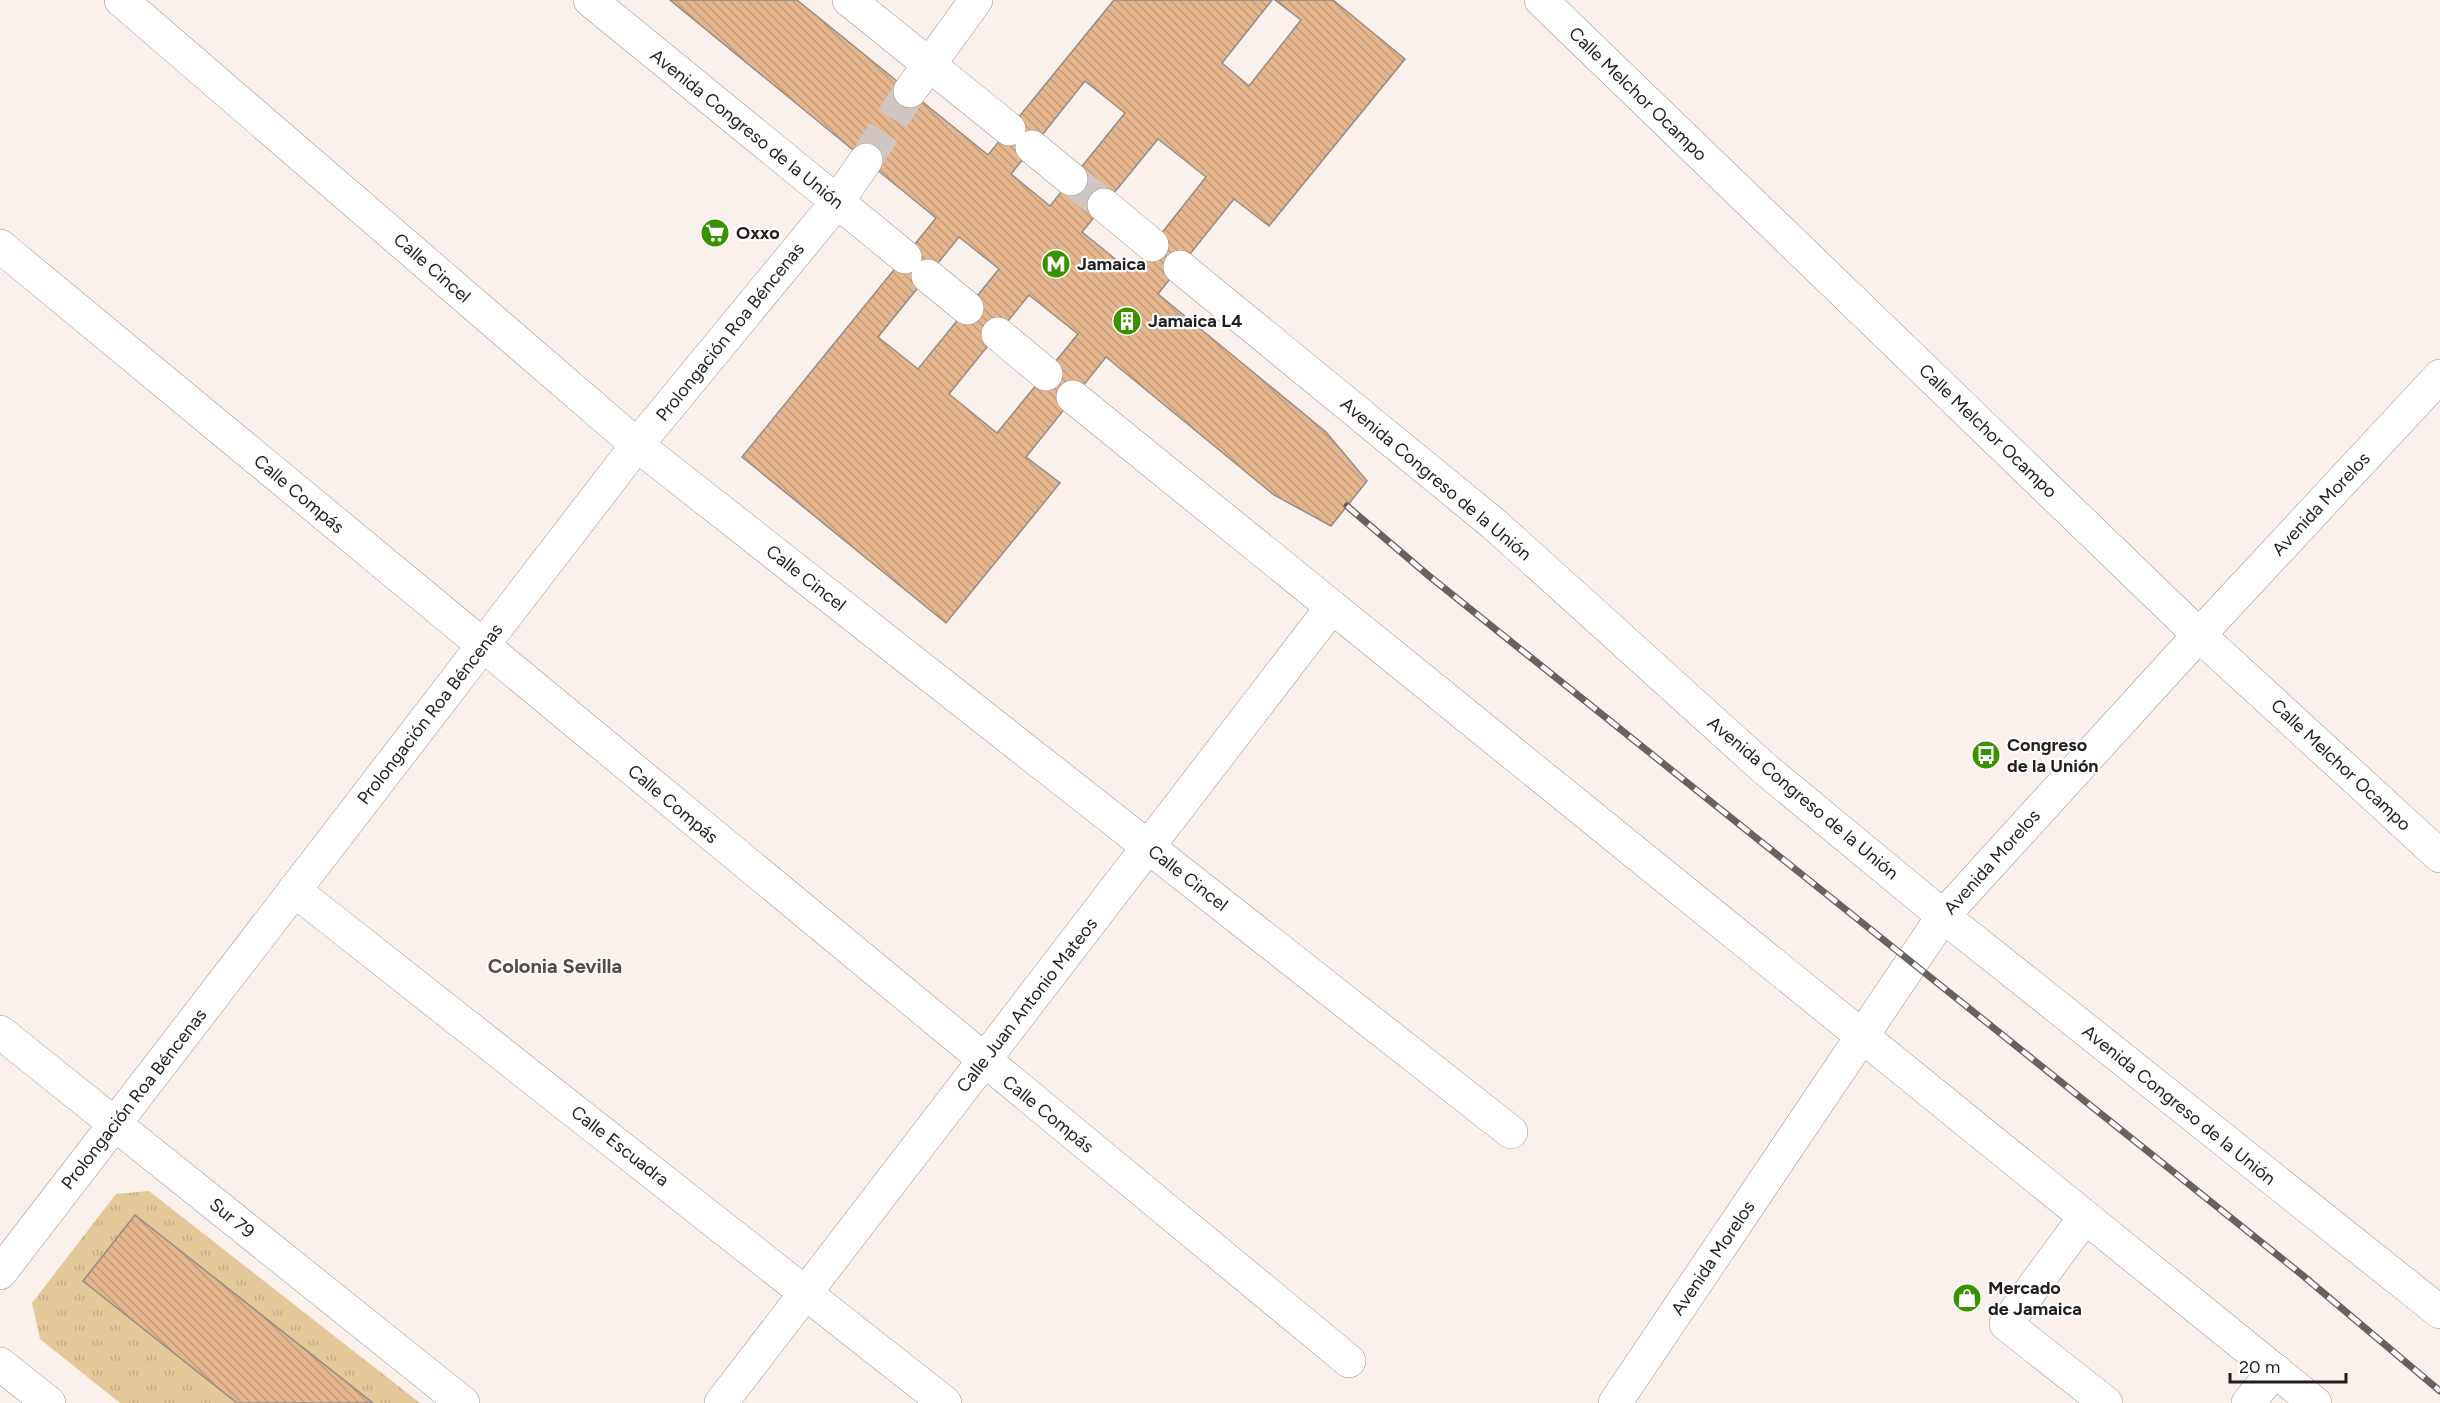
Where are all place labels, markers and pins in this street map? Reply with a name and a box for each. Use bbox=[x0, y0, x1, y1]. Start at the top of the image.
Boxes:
supermarket icon: Oxxo bbox=[699, 217, 731, 249]
place label: Oxxo bbox=[736, 222, 780, 244]
metro station icon: Jamaica bbox=[1040, 248, 1072, 280]
place label: Jamaica bbox=[1077, 253, 1146, 275]
building icon: Jamaica L4 bbox=[1111, 305, 1143, 337]
place label: Jamaica L4 bbox=[1148, 310, 1242, 332]
place label: Congreso de la Unión bbox=[2007, 734, 2099, 777]
bus stop icon: Congreso de la Unión bbox=[1970, 739, 2002, 771]
place label: Mercado de Jamaica bbox=[1988, 1277, 2082, 1320]
shop icon: Mercado de Jamaica bbox=[1951, 1282, 1983, 1314]

